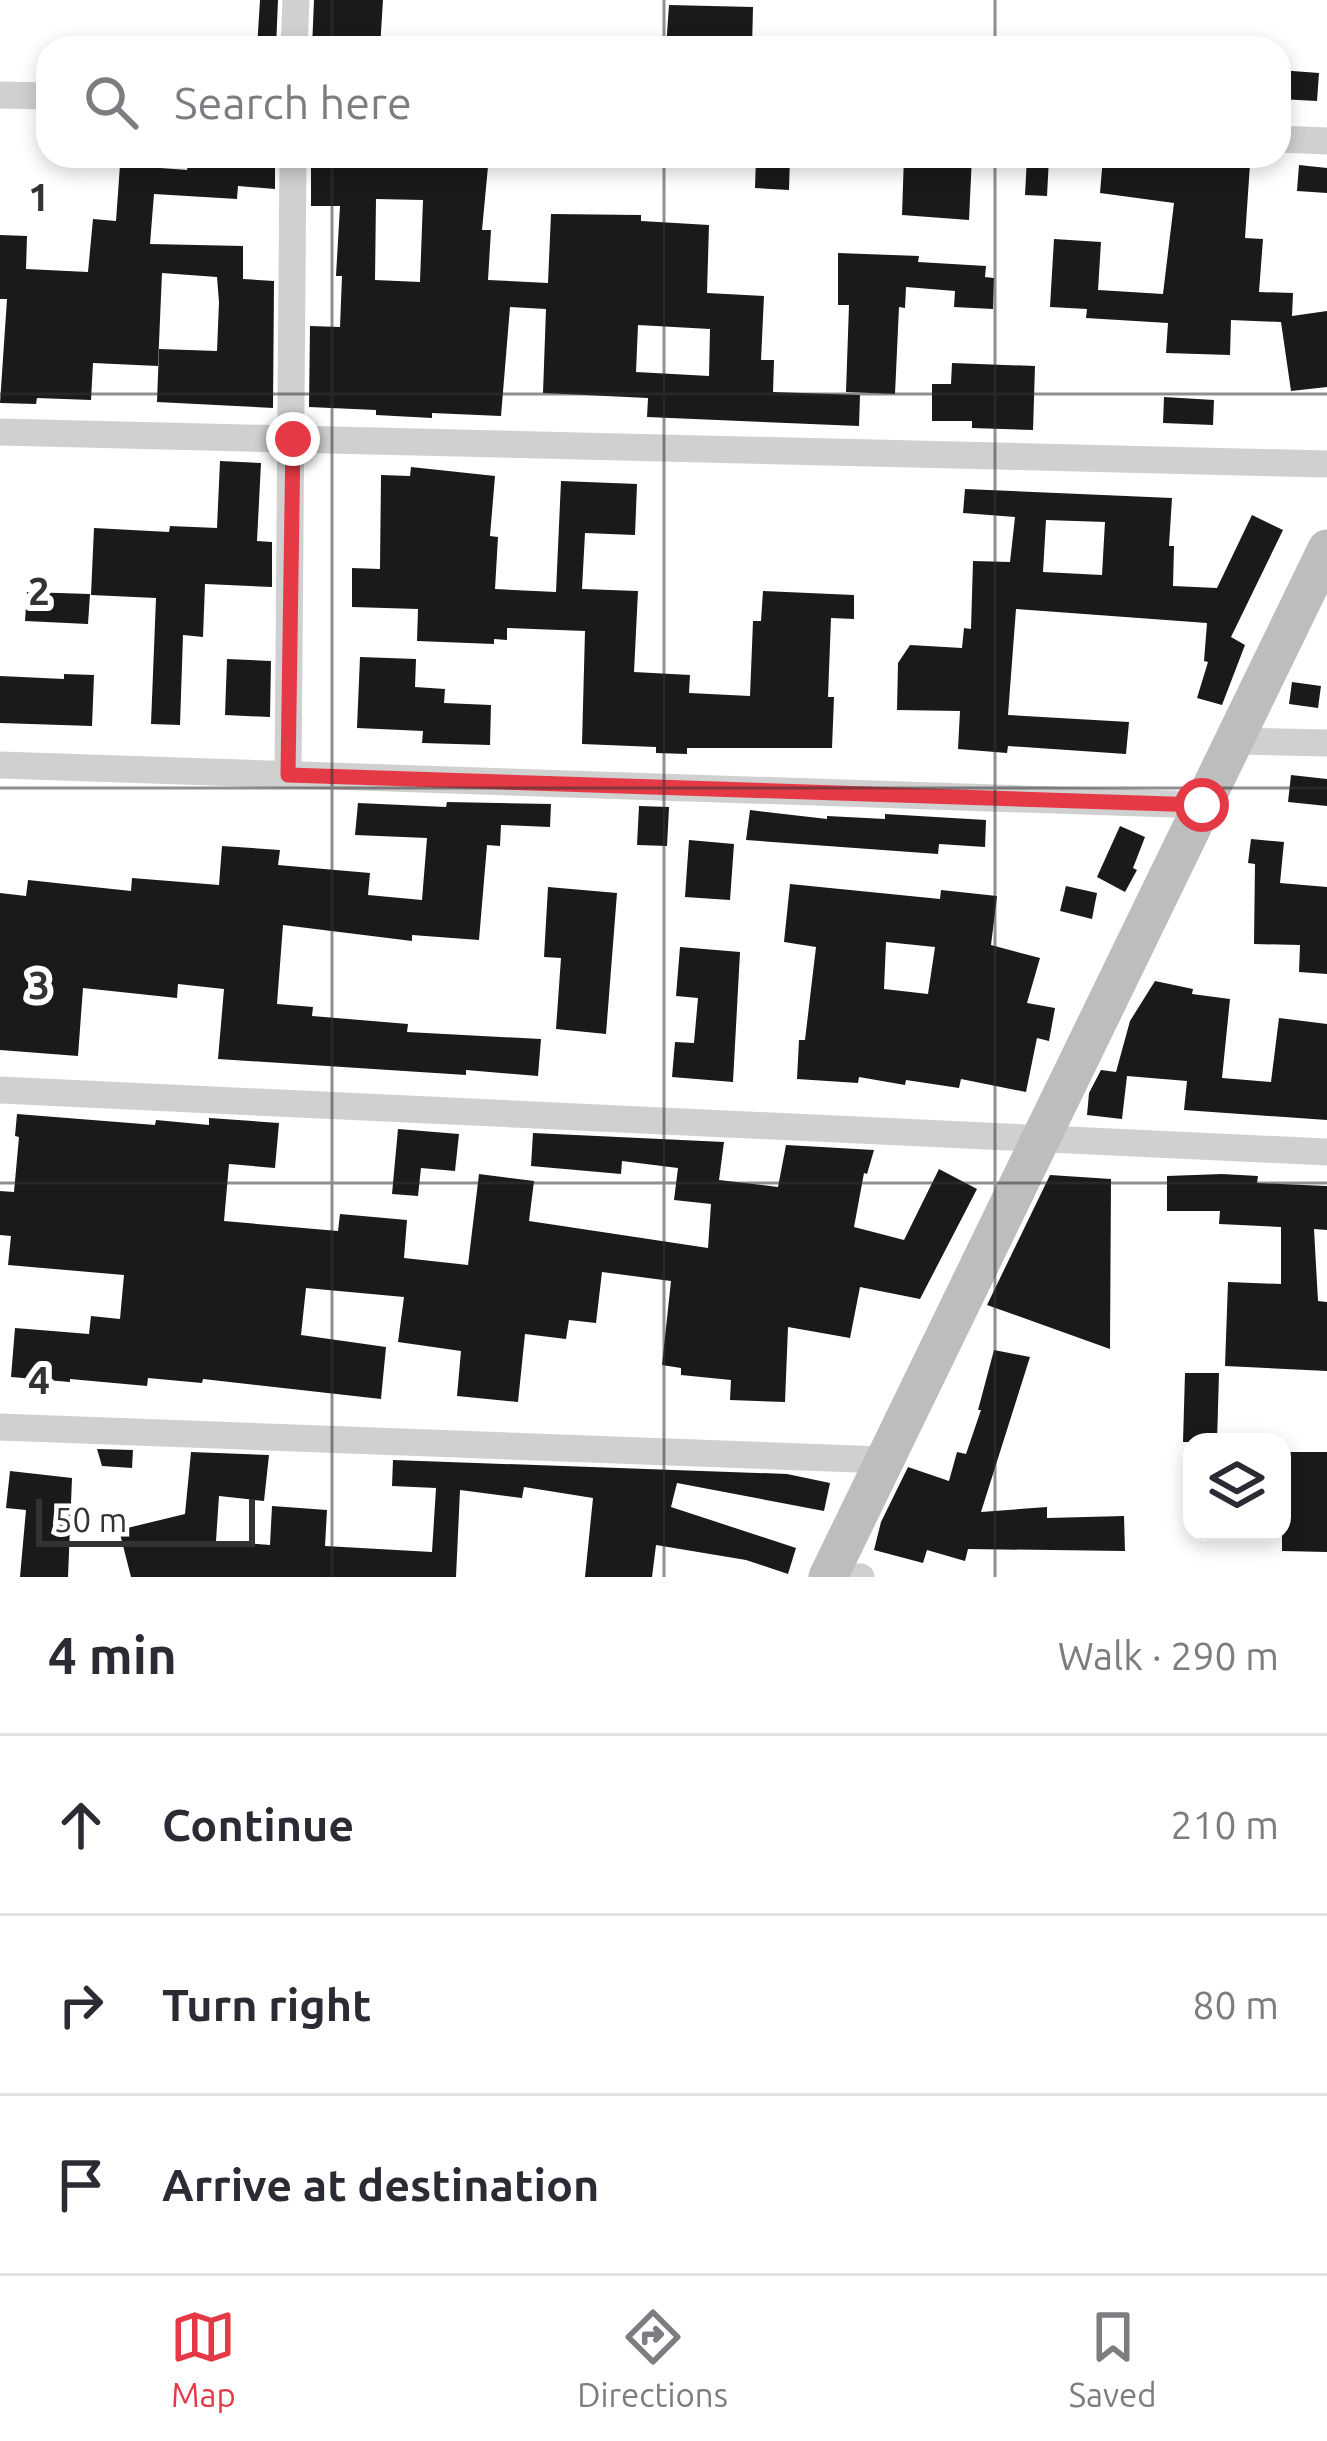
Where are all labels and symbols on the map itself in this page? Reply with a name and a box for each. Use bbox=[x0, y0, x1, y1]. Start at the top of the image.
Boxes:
text: 1 bbox=[28, 175, 50, 218]
route end bbox=[266, 412, 320, 466]
text: 2 bbox=[28, 569, 50, 612]
route start bbox=[1175, 778, 1229, 832]
text: 3 bbox=[28, 963, 50, 1006]
text: 4 bbox=[28, 1358, 50, 1401]
scale bar bbox=[36, 1493, 255, 1546]

